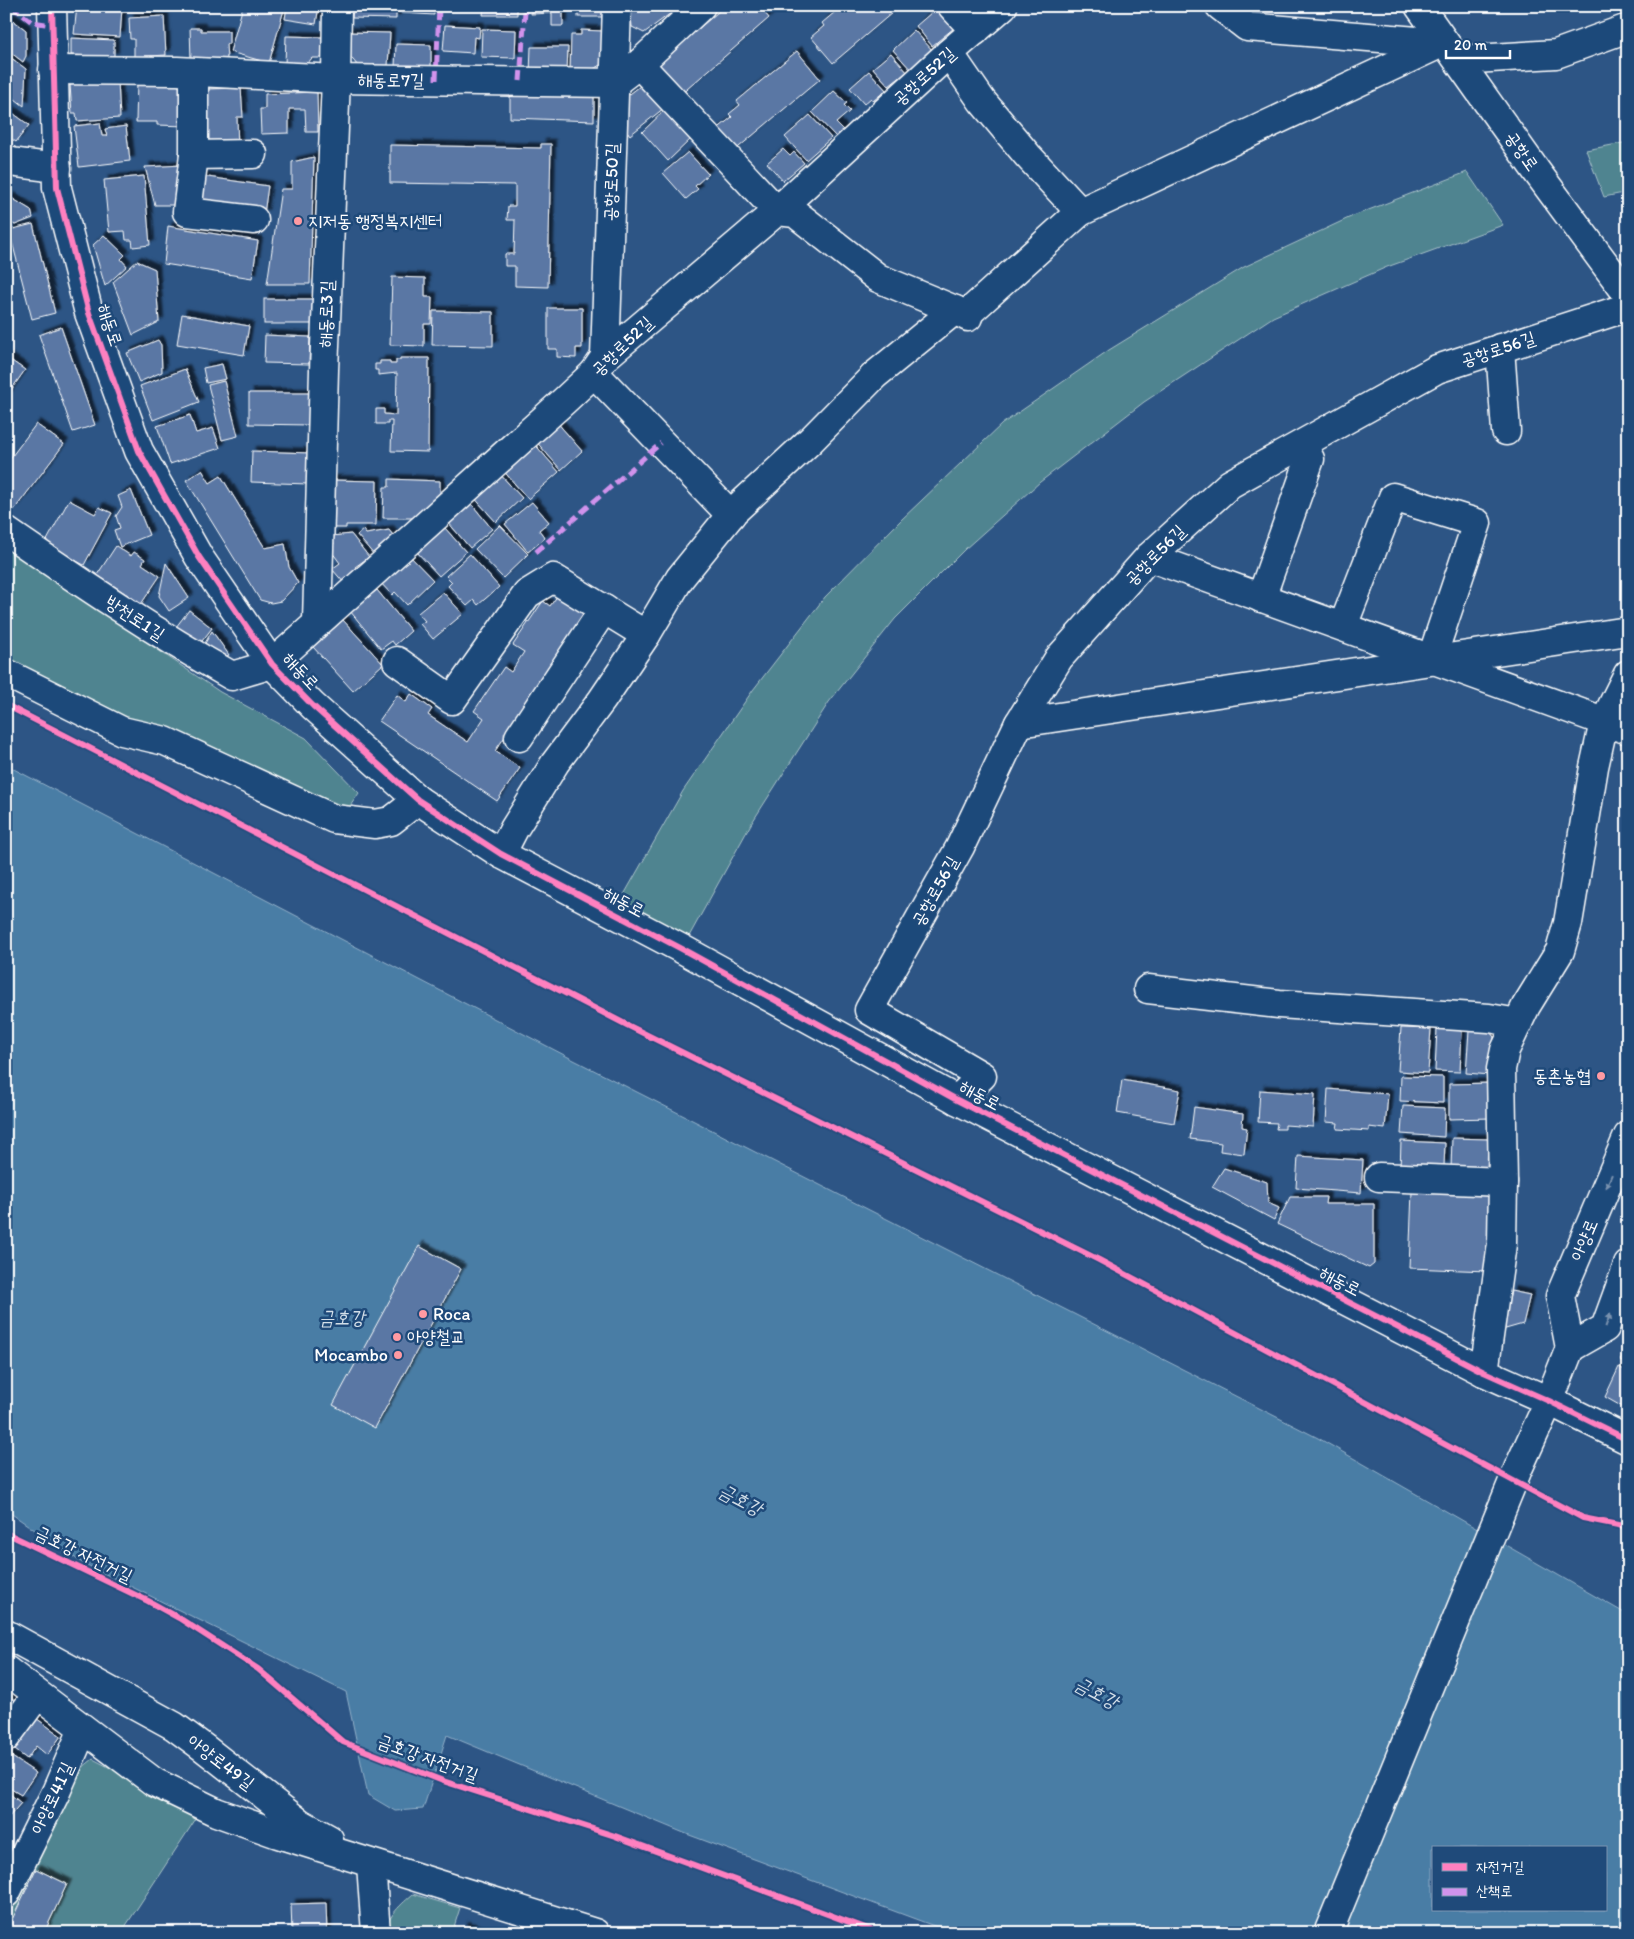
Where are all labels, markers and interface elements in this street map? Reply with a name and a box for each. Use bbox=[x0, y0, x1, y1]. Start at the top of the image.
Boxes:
scale bar bbox=[1446, 28, 1510, 60]
text: 20 m bbox=[1454, 36, 1488, 54]
street label: 공항로52길 bbox=[888, 42, 960, 110]
street label: 해동로7길 bbox=[357, 68, 425, 92]
street label: 공항로 bbox=[1501, 127, 1543, 175]
street label: 공항로50길 bbox=[599, 142, 623, 222]
place label: 지저동 행정복지센터 bbox=[308, 210, 442, 232]
marker: 지저동 행정복지센터 bbox=[292, 215, 304, 227]
street label: 해동로3길 bbox=[314, 279, 338, 348]
street label: 해동로 bbox=[93, 301, 127, 349]
street label: 공항로52길 bbox=[587, 311, 658, 381]
street label: 공항로56길 bbox=[1458, 326, 1538, 371]
street label: 공항로56길 bbox=[1120, 520, 1190, 590]
street label: 방천로1길 bbox=[101, 591, 169, 646]
street label: 해동로 bbox=[278, 648, 324, 694]
street label: 공항로56길 bbox=[907, 852, 964, 930]
street label: 해동로 bbox=[600, 882, 648, 922]
place label: 동촌농협 bbox=[1533, 1065, 1591, 1087]
marker: 동촌농협 bbox=[1595, 1070, 1607, 1082]
street label: 해동로 bbox=[956, 1075, 1004, 1115]
one-way arrow bbox=[1604, 1174, 1612, 1188]
street label: 아양로 bbox=[1565, 1216, 1603, 1264]
street label: 해동로 bbox=[1316, 1261, 1364, 1301]
place label: Roca bbox=[433, 1303, 470, 1325]
water label: 금호강 bbox=[319, 1306, 368, 1329]
marker: Roca bbox=[417, 1308, 429, 1320]
one-way arrow bbox=[1604, 1312, 1612, 1327]
place label: 아양철교 bbox=[407, 1326, 465, 1348]
marker: 아양철교 bbox=[391, 1331, 403, 1343]
place label: Mocambo bbox=[314, 1344, 388, 1366]
marker: Mocambo bbox=[392, 1349, 404, 1361]
water label: 금호강 bbox=[715, 1479, 769, 1522]
street label: 금호강 자전거길 bbox=[32, 1521, 137, 1587]
water label: 금호강 bbox=[1071, 1672, 1125, 1715]
street label: 아양로49길 bbox=[183, 1730, 259, 1795]
street label: 금호강 자전거길 bbox=[375, 1730, 482, 1787]
street label: 아양로41길 bbox=[26, 1758, 78, 1838]
legend bbox=[1432, 1846, 1606, 1912]
text: 자전거길 bbox=[1476, 1858, 1524, 1876]
text: 산책로 bbox=[1476, 1882, 1512, 1900]

